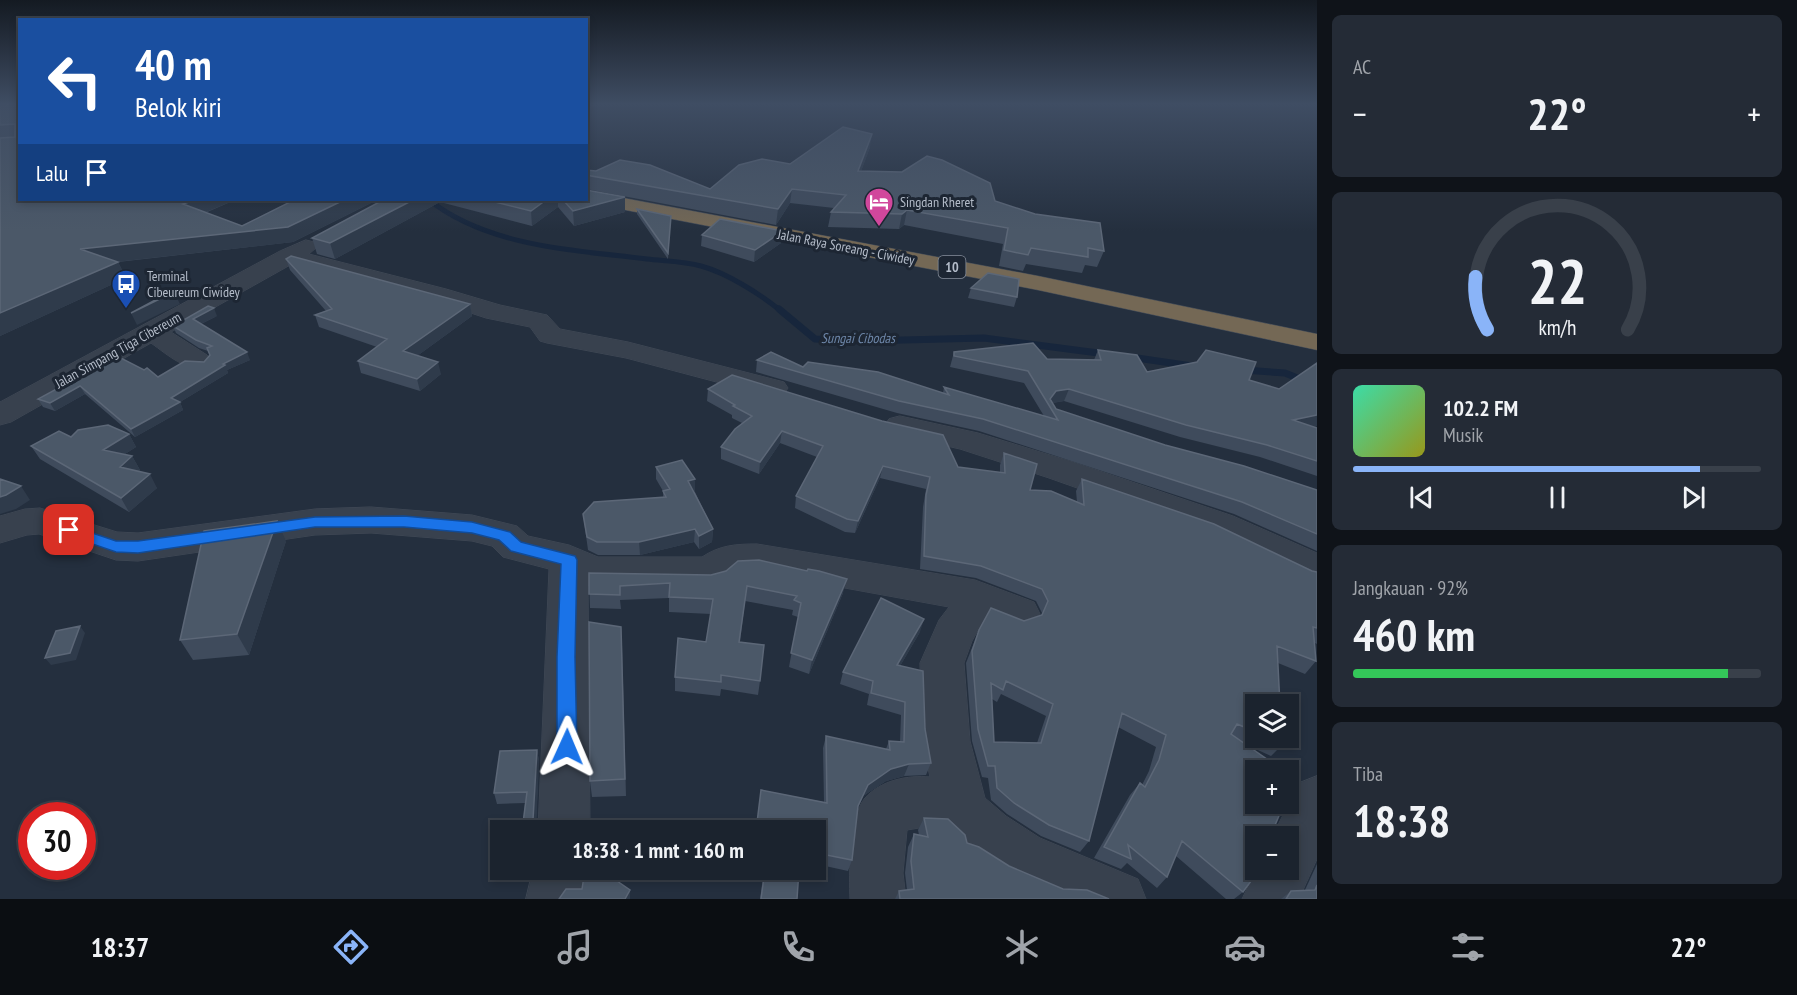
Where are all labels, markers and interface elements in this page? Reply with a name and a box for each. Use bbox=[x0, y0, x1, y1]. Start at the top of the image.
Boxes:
text: 40 m bbox=[135, 37, 212, 92]
icon: left bbox=[36, 42, 114, 120]
text: AC bbox=[1353, 54, 1371, 80]
text: 22° bbox=[1527, 84, 1587, 142]
text: Belok kiri bbox=[135, 90, 222, 124]
text: − bbox=[1353, 92, 1367, 135]
text: + bbox=[1747, 92, 1761, 135]
icon: arrive bbox=[80, 156, 113, 189]
text: Lalu bbox=[36, 159, 68, 187]
hotel icon: Singdan Rheret bbox=[863, 186, 895, 228]
place label: Singdan Rheret bbox=[900, 193, 974, 211]
street label: Jalan Raya Soreang - Ciwidey bbox=[775, 225, 917, 269]
text: 22 bbox=[1527, 240, 1587, 321]
road number: 10 bbox=[938, 256, 966, 278]
place label: Terminal Cibeureum Ciwidey bbox=[147, 267, 241, 301]
bus stop icon: Terminal Cibeureum Ciwidey bbox=[110, 268, 142, 310]
street label: Jalan Simpang Tiga Cibereum bbox=[51, 308, 184, 393]
text: km/h bbox=[1538, 313, 1576, 341]
water label: Sungai Cibodas bbox=[821, 329, 896, 347]
text: 102.2 FM bbox=[1443, 394, 1518, 422]
text: Musik bbox=[1443, 422, 1483, 448]
icon: previous bbox=[1405, 481, 1438, 514]
icon: pause bbox=[1541, 481, 1574, 514]
icon: next bbox=[1677, 481, 1710, 514]
pin bbox=[43, 504, 94, 555]
icon: arrive bbox=[52, 513, 85, 546]
text: Jangkauan · 92% bbox=[1353, 575, 1468, 601]
text: 460 km bbox=[1353, 605, 1475, 663]
map controls bbox=[1245, 694, 1299, 880]
button: layers bbox=[1245, 694, 1299, 748]
position arrow bbox=[535, 715, 599, 779]
button: + bbox=[1245, 760, 1299, 814]
text: Tiba bbox=[1353, 761, 1383, 787]
text: 18:38 bbox=[1353, 791, 1450, 849]
speed limit sign: 30 bbox=[18, 802, 96, 880]
button: − bbox=[1245, 826, 1299, 880]
text: 18:38 · 1 mnt · 160 m bbox=[572, 836, 744, 864]
icon: directions bbox=[330, 926, 372, 968]
icon: music bbox=[554, 926, 596, 968]
icon: phone bbox=[777, 926, 819, 968]
icon: climate bbox=[1001, 926, 1043, 968]
icon: car bbox=[1224, 926, 1266, 968]
icon: filters bbox=[1447, 926, 1489, 968]
text: 18:37 bbox=[91, 930, 149, 964]
text: 22° bbox=[1671, 930, 1706, 964]

